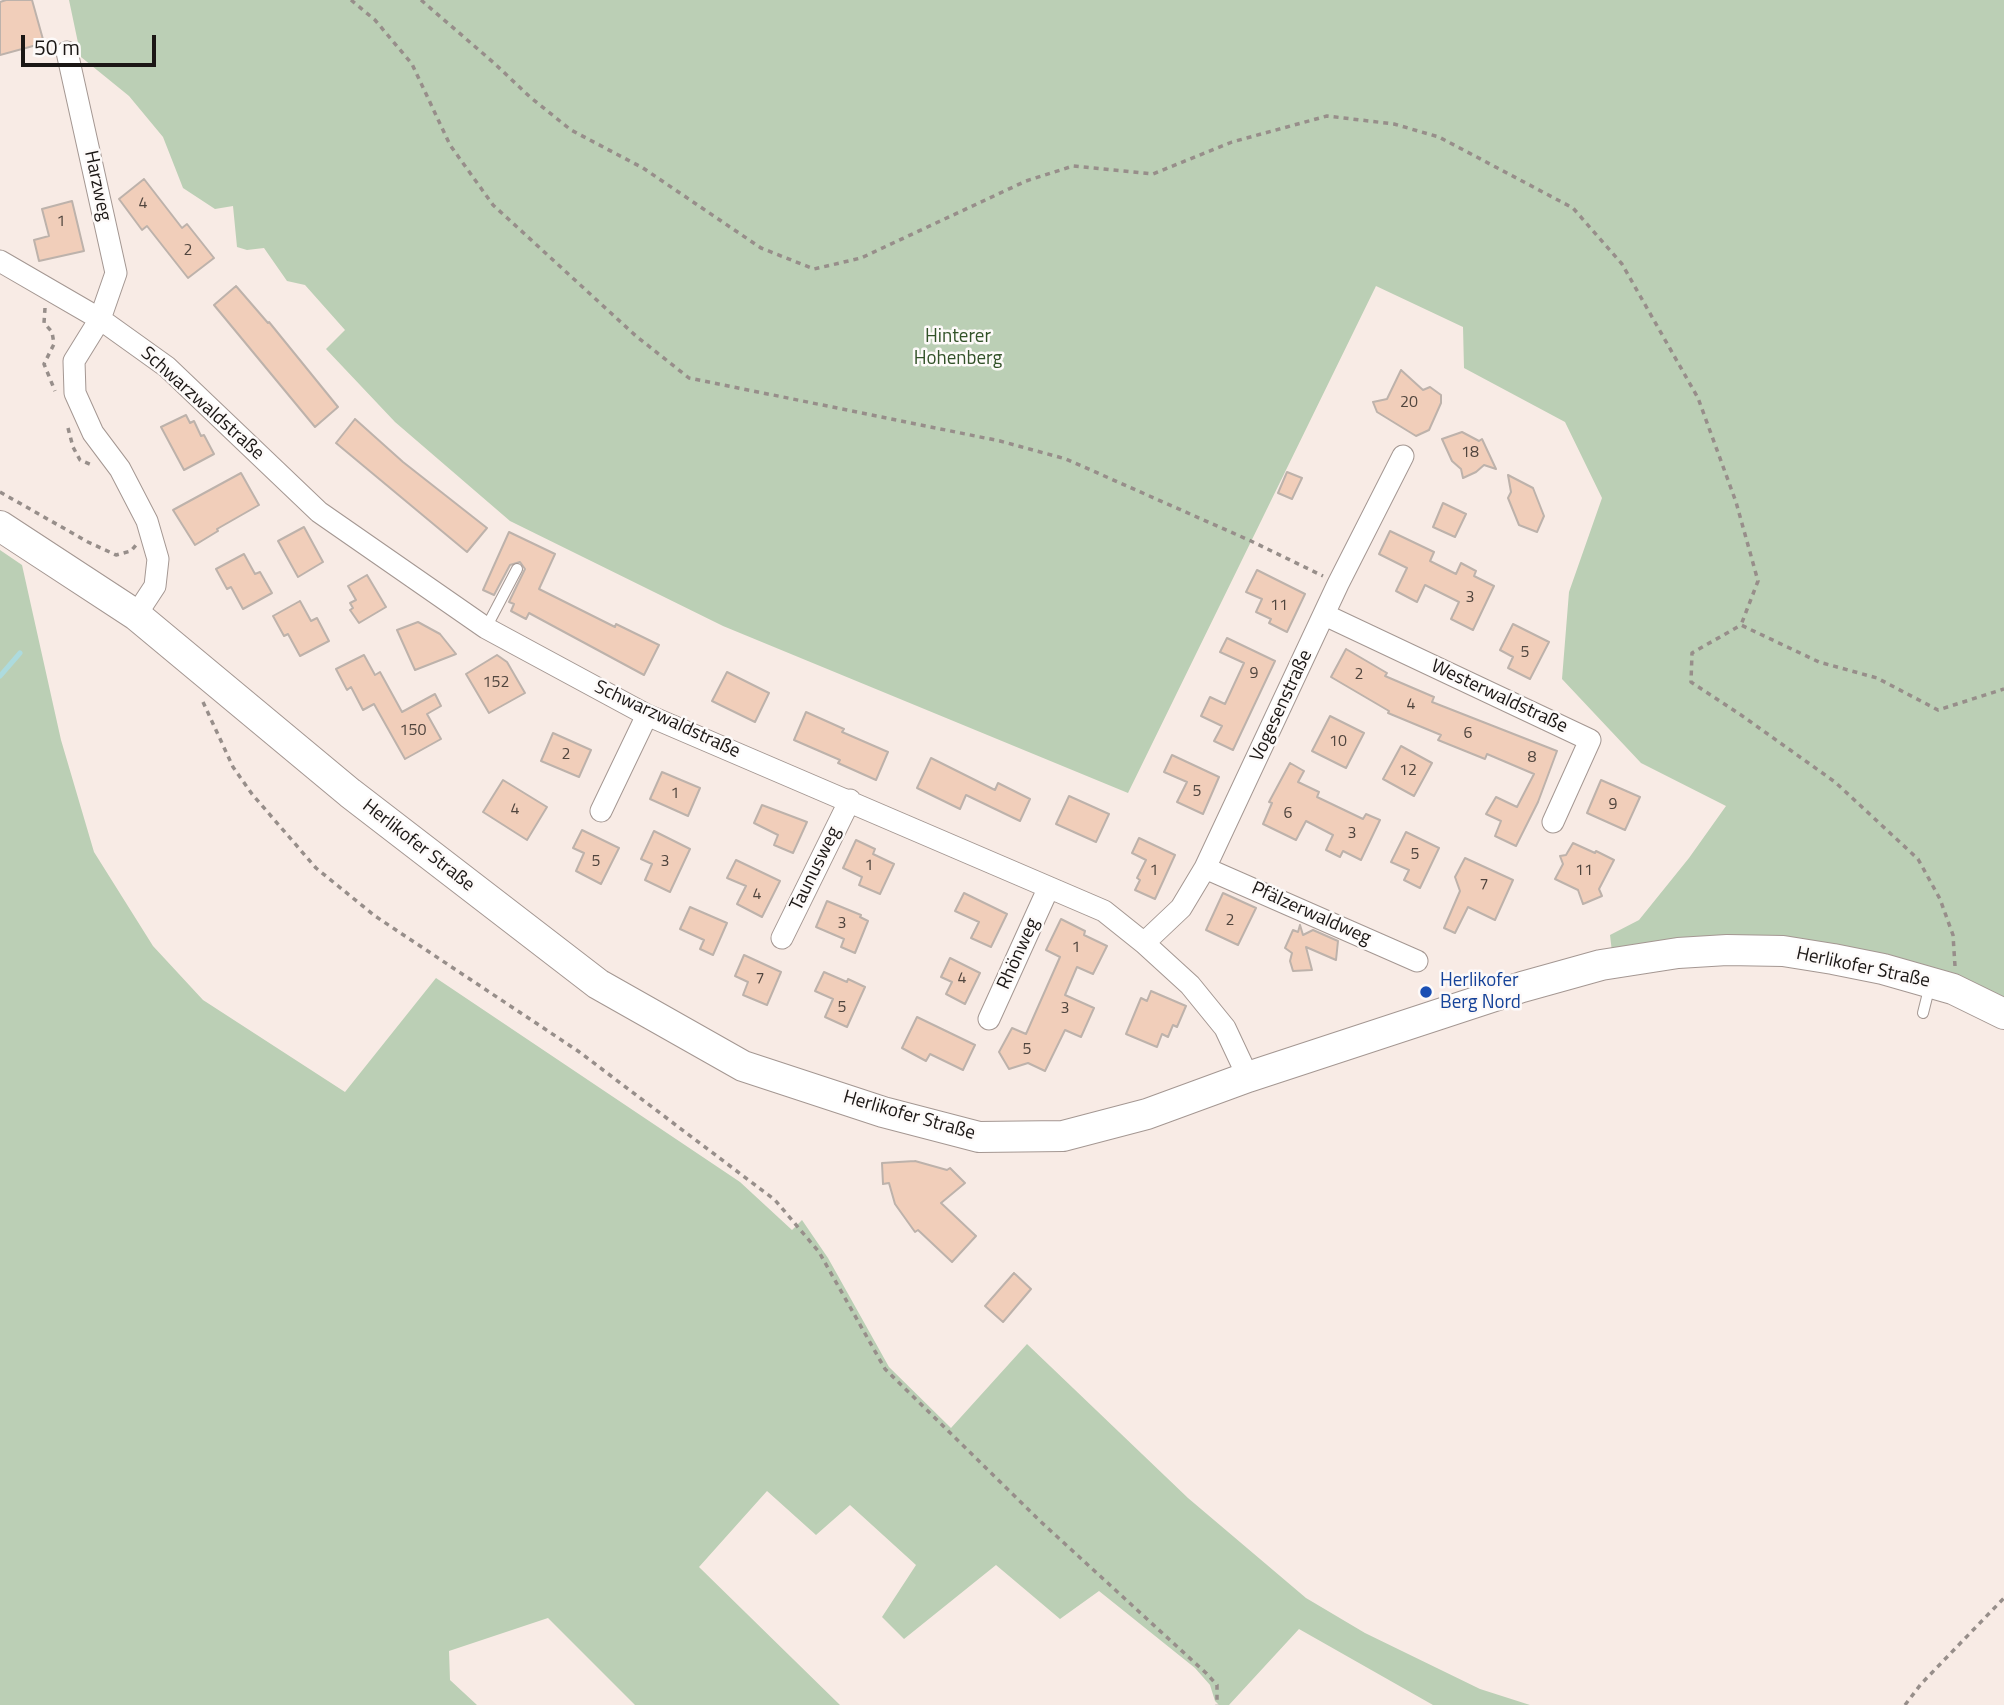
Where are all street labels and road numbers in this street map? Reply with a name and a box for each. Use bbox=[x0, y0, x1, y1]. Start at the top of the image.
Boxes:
street label: Harzweg bbox=[78, 149, 116, 223]
street label: Schwarzwaldstraße bbox=[136, 343, 268, 465]
street label: Vogesenstraße bbox=[1246, 647, 1318, 765]
street label: Westerwaldstraße bbox=[1427, 655, 1571, 739]
street label: Schwarzwaldstraße bbox=[590, 676, 744, 764]
street label: Herlikofer Straße bbox=[357, 795, 479, 897]
street label: Taunusweg bbox=[786, 823, 846, 915]
street label: Pfälzerwaldweg bbox=[1248, 877, 1374, 951]
street label: Rhönweg bbox=[993, 915, 1045, 993]
street label: Herlikofer Straße bbox=[1794, 943, 1932, 993]
street label: Herlikofer Straße bbox=[840, 1086, 978, 1146]

